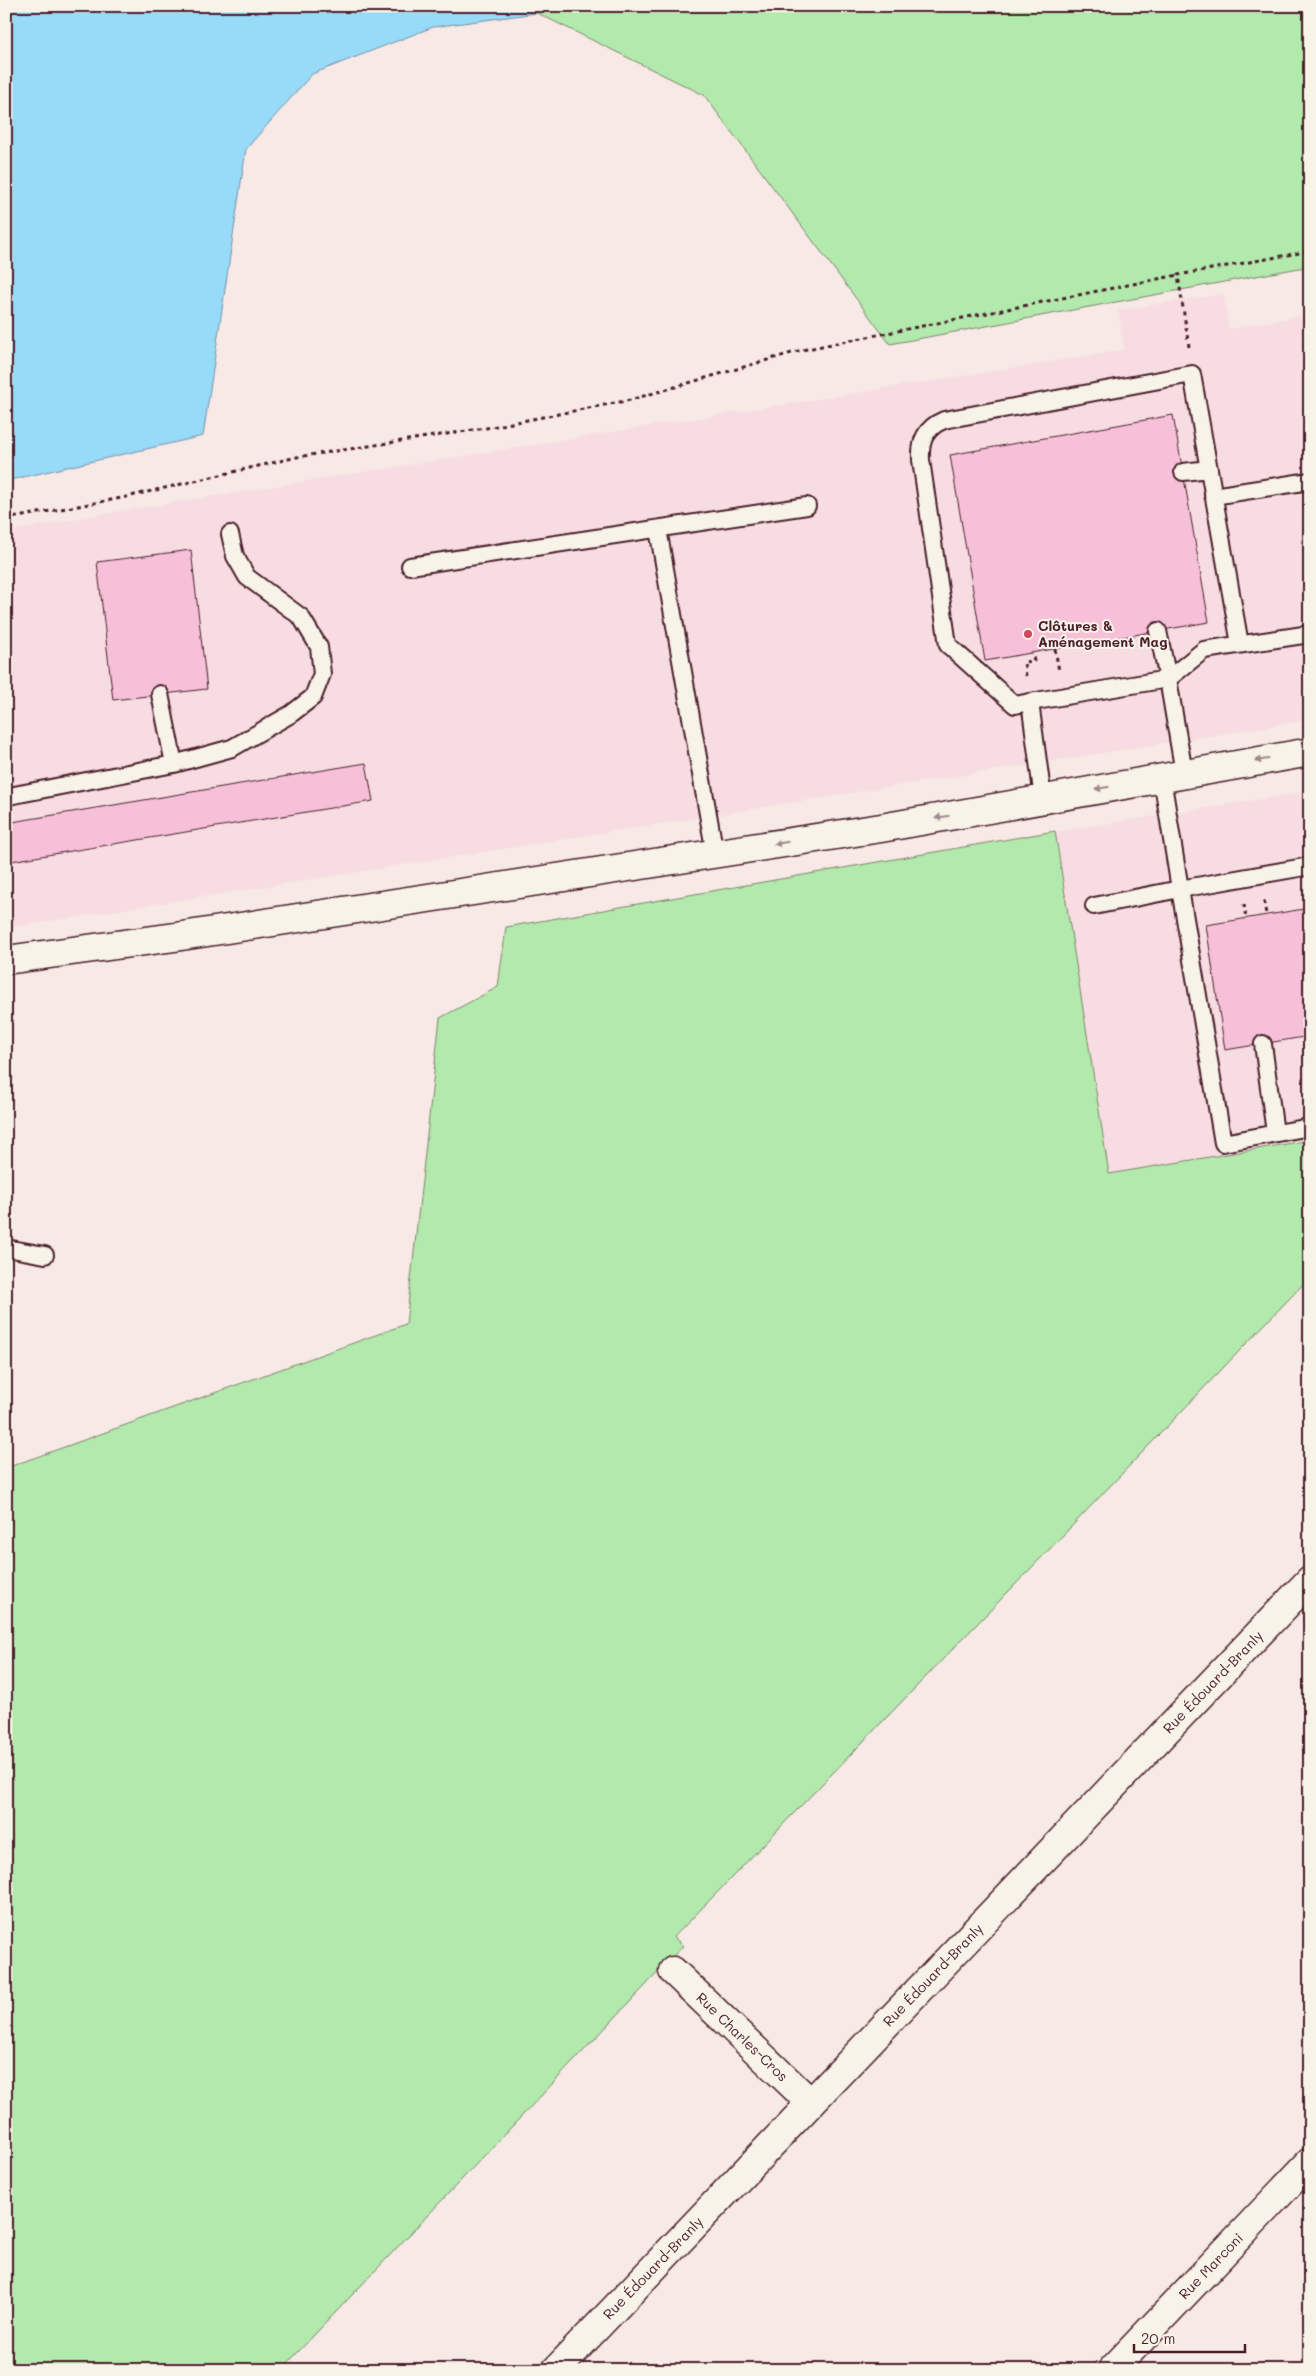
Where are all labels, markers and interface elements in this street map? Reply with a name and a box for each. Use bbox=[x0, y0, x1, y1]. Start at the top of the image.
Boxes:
place label: Clôtures & Aménagement Mag bbox=[1038, 616, 1168, 651]
marker: Clôtures & Aménagement Mag bbox=[1022, 628, 1034, 640]
one-way arrow bbox=[1253, 757, 1269, 765]
one-way arrow bbox=[1093, 785, 1109, 793]
one-way arrow bbox=[933, 814, 949, 822]
one-way arrow bbox=[773, 840, 789, 848]
street label: Rue Édouard-Branly bbox=[1158, 1626, 1267, 1737]
street label: Rue Édouard-Branly bbox=[878, 1919, 987, 2030]
street label: Rue Charles-Cros bbox=[692, 1988, 792, 2085]
street label: Rue Édouard-Branly bbox=[598, 2212, 707, 2323]
street label: Rue Marconi bbox=[1174, 2228, 1247, 2303]
scale bar bbox=[1134, 2321, 1245, 2353]
text: 20 m bbox=[1141, 2328, 1175, 2348]

